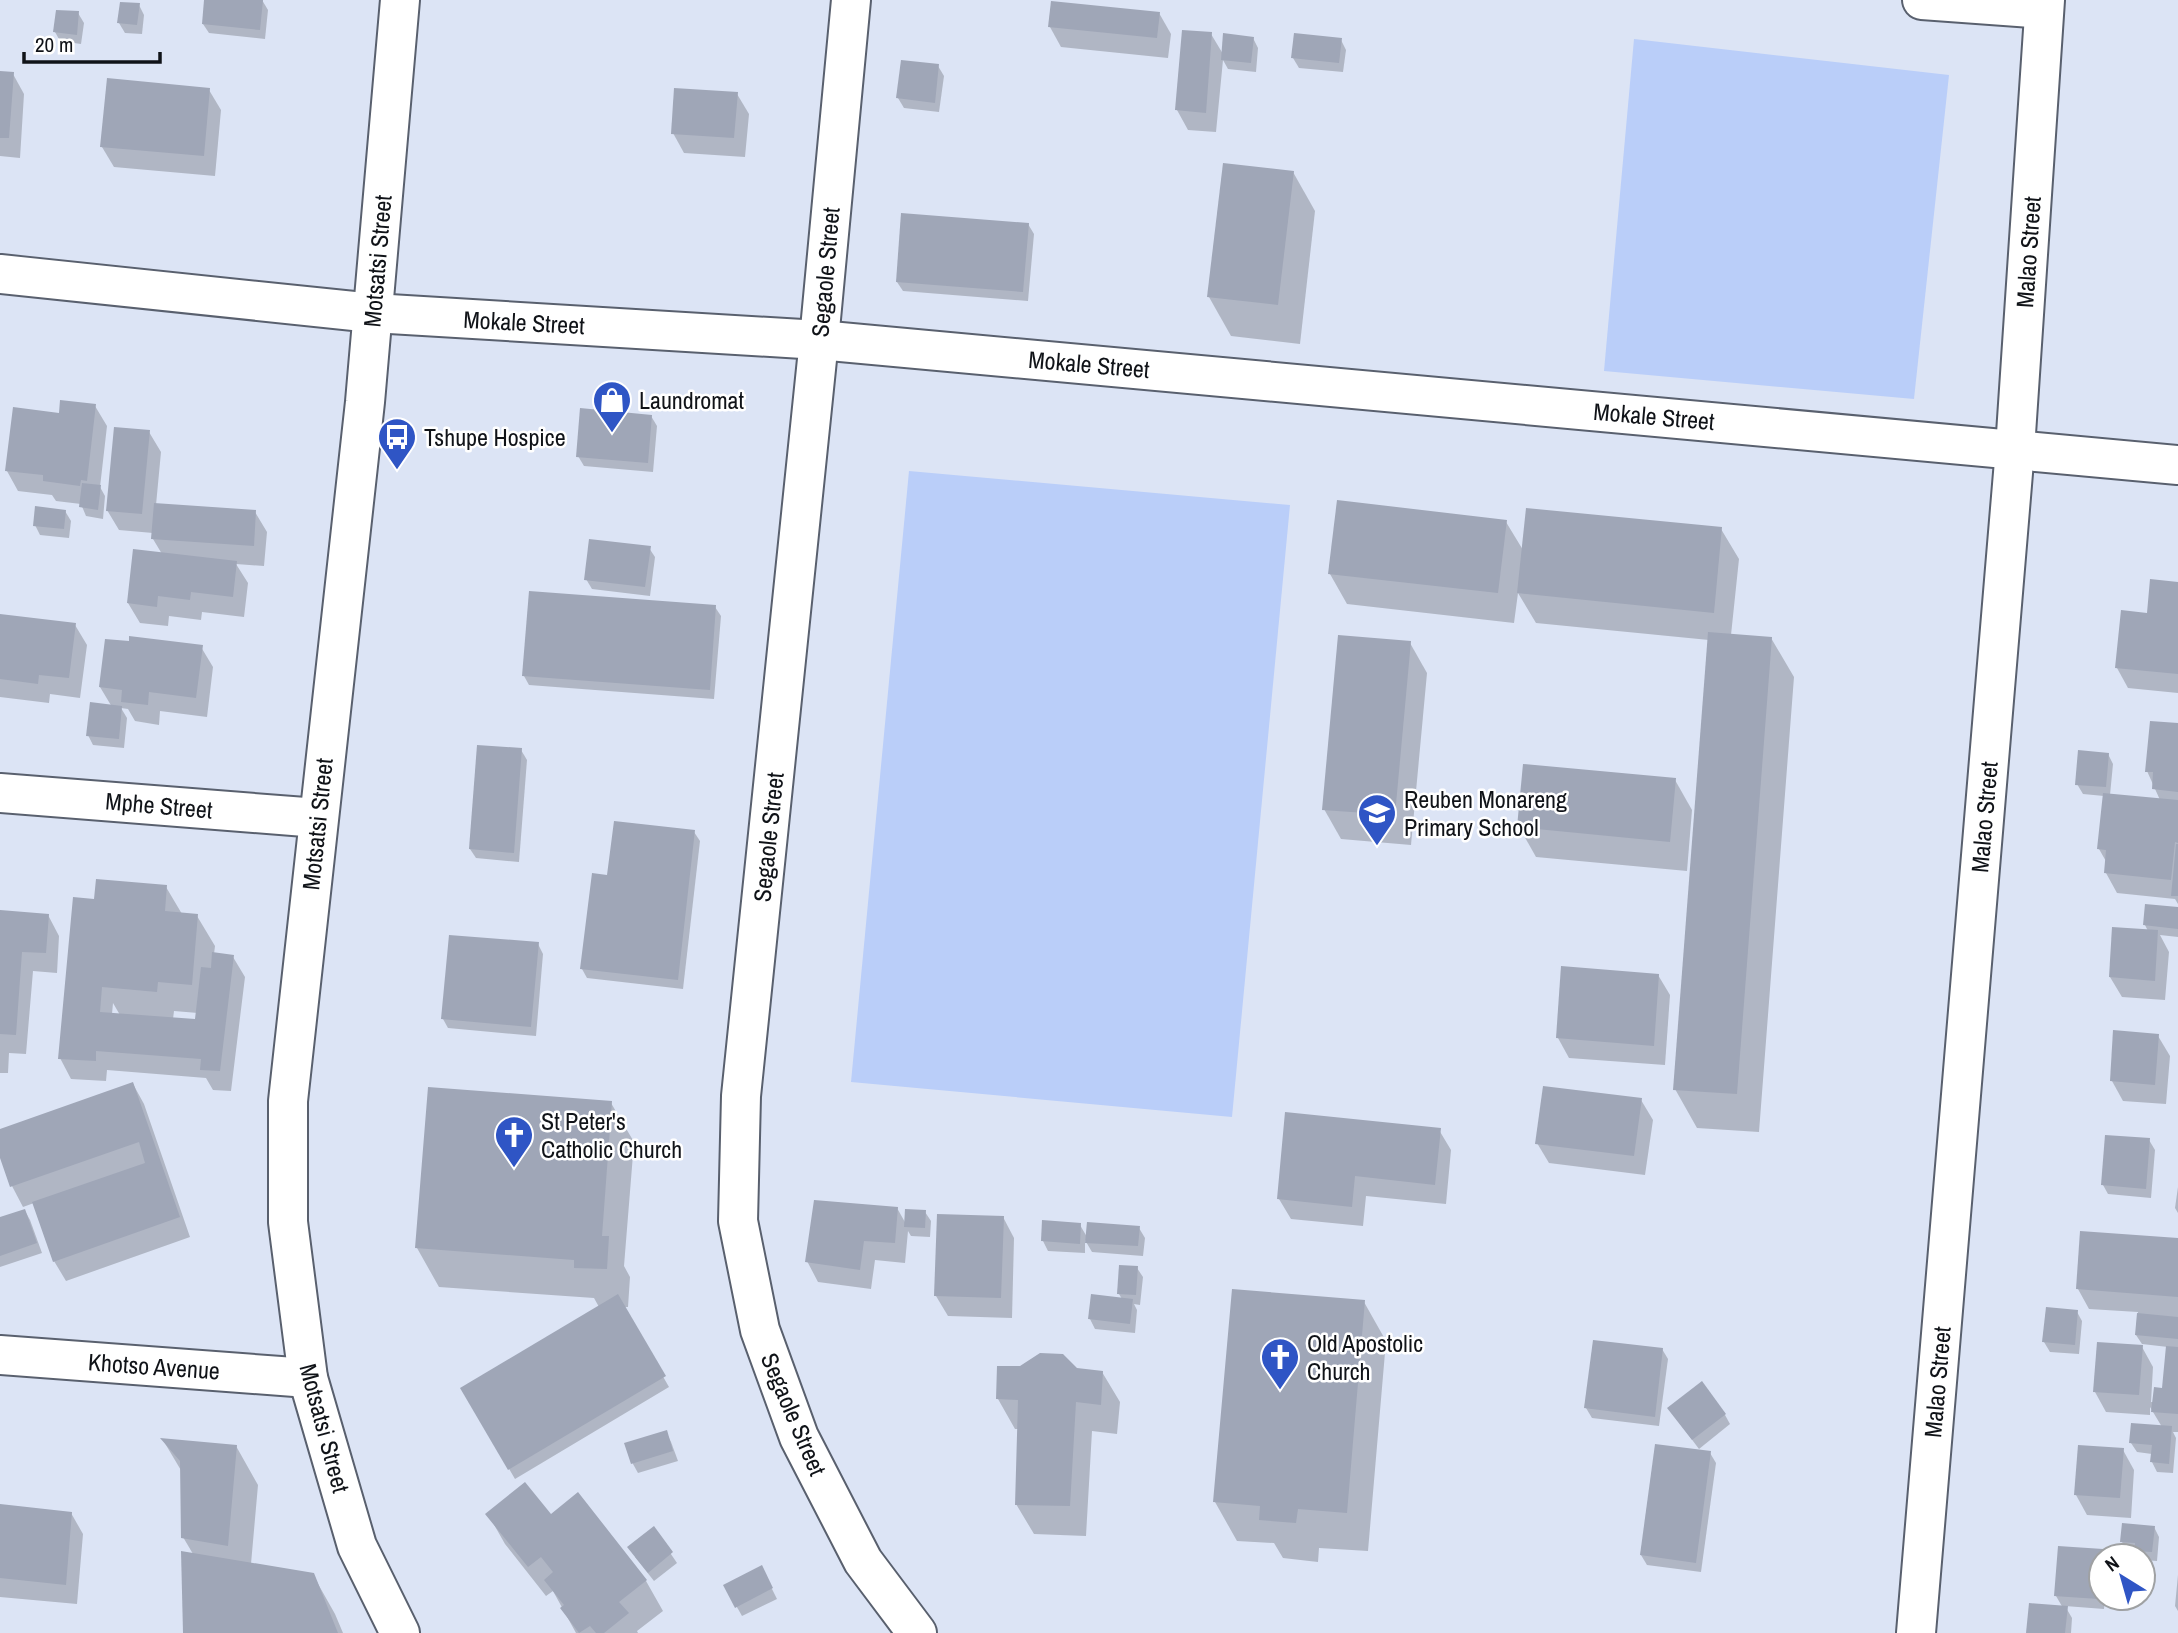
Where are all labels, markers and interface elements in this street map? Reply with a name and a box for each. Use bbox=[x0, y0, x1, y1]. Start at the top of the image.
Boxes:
scale bar bbox=[24, 21, 161, 65]
text: 20 m bbox=[35, 30, 73, 59]
street label: Motsatsi Street bbox=[355, 193, 399, 328]
street label: Malao Street bbox=[2008, 195, 2048, 309]
street label: Segaole Street bbox=[803, 205, 847, 338]
street label: Mokale Street bbox=[463, 303, 586, 341]
street label: Mokale Street bbox=[1027, 343, 1151, 385]
shop icon: Laundromat bbox=[591, 379, 633, 434]
place label: Laundromat bbox=[639, 384, 745, 416]
street label: Mokale Street bbox=[1592, 395, 1716, 437]
bus stop icon: Tshupe Hospice bbox=[376, 416, 418, 471]
place label: Tshupe Hospice bbox=[424, 421, 566, 453]
street label: Motsatsi Street bbox=[294, 756, 340, 891]
street label: Malao Street bbox=[1963, 760, 2005, 874]
street label: Segaole Street bbox=[745, 770, 791, 903]
place label: Reuben Monareng Primary School bbox=[1404, 783, 1567, 843]
street label: Mphe Street bbox=[104, 784, 214, 826]
school or university icon: Reuben Monareng Primary School bbox=[1356, 792, 1398, 847]
place label: St Peter's Catholic Church bbox=[541, 1105, 682, 1165]
church icon: St Peter's Catholic Church bbox=[493, 1114, 535, 1169]
street label: Malao Street bbox=[1916, 1325, 1958, 1439]
place label: Old Apostolic Church bbox=[1307, 1327, 1423, 1387]
church icon: Old Apostolic Church bbox=[1259, 1336, 1301, 1391]
street label: Khotso Avenue bbox=[87, 1345, 221, 1387]
street label: Segaole Street bbox=[754, 1348, 834, 1481]
street label: Motsatsi Street bbox=[292, 1360, 358, 1497]
north arrow bbox=[2087, 1542, 2157, 1612]
text: N bbox=[2099, 1550, 2124, 1577]

